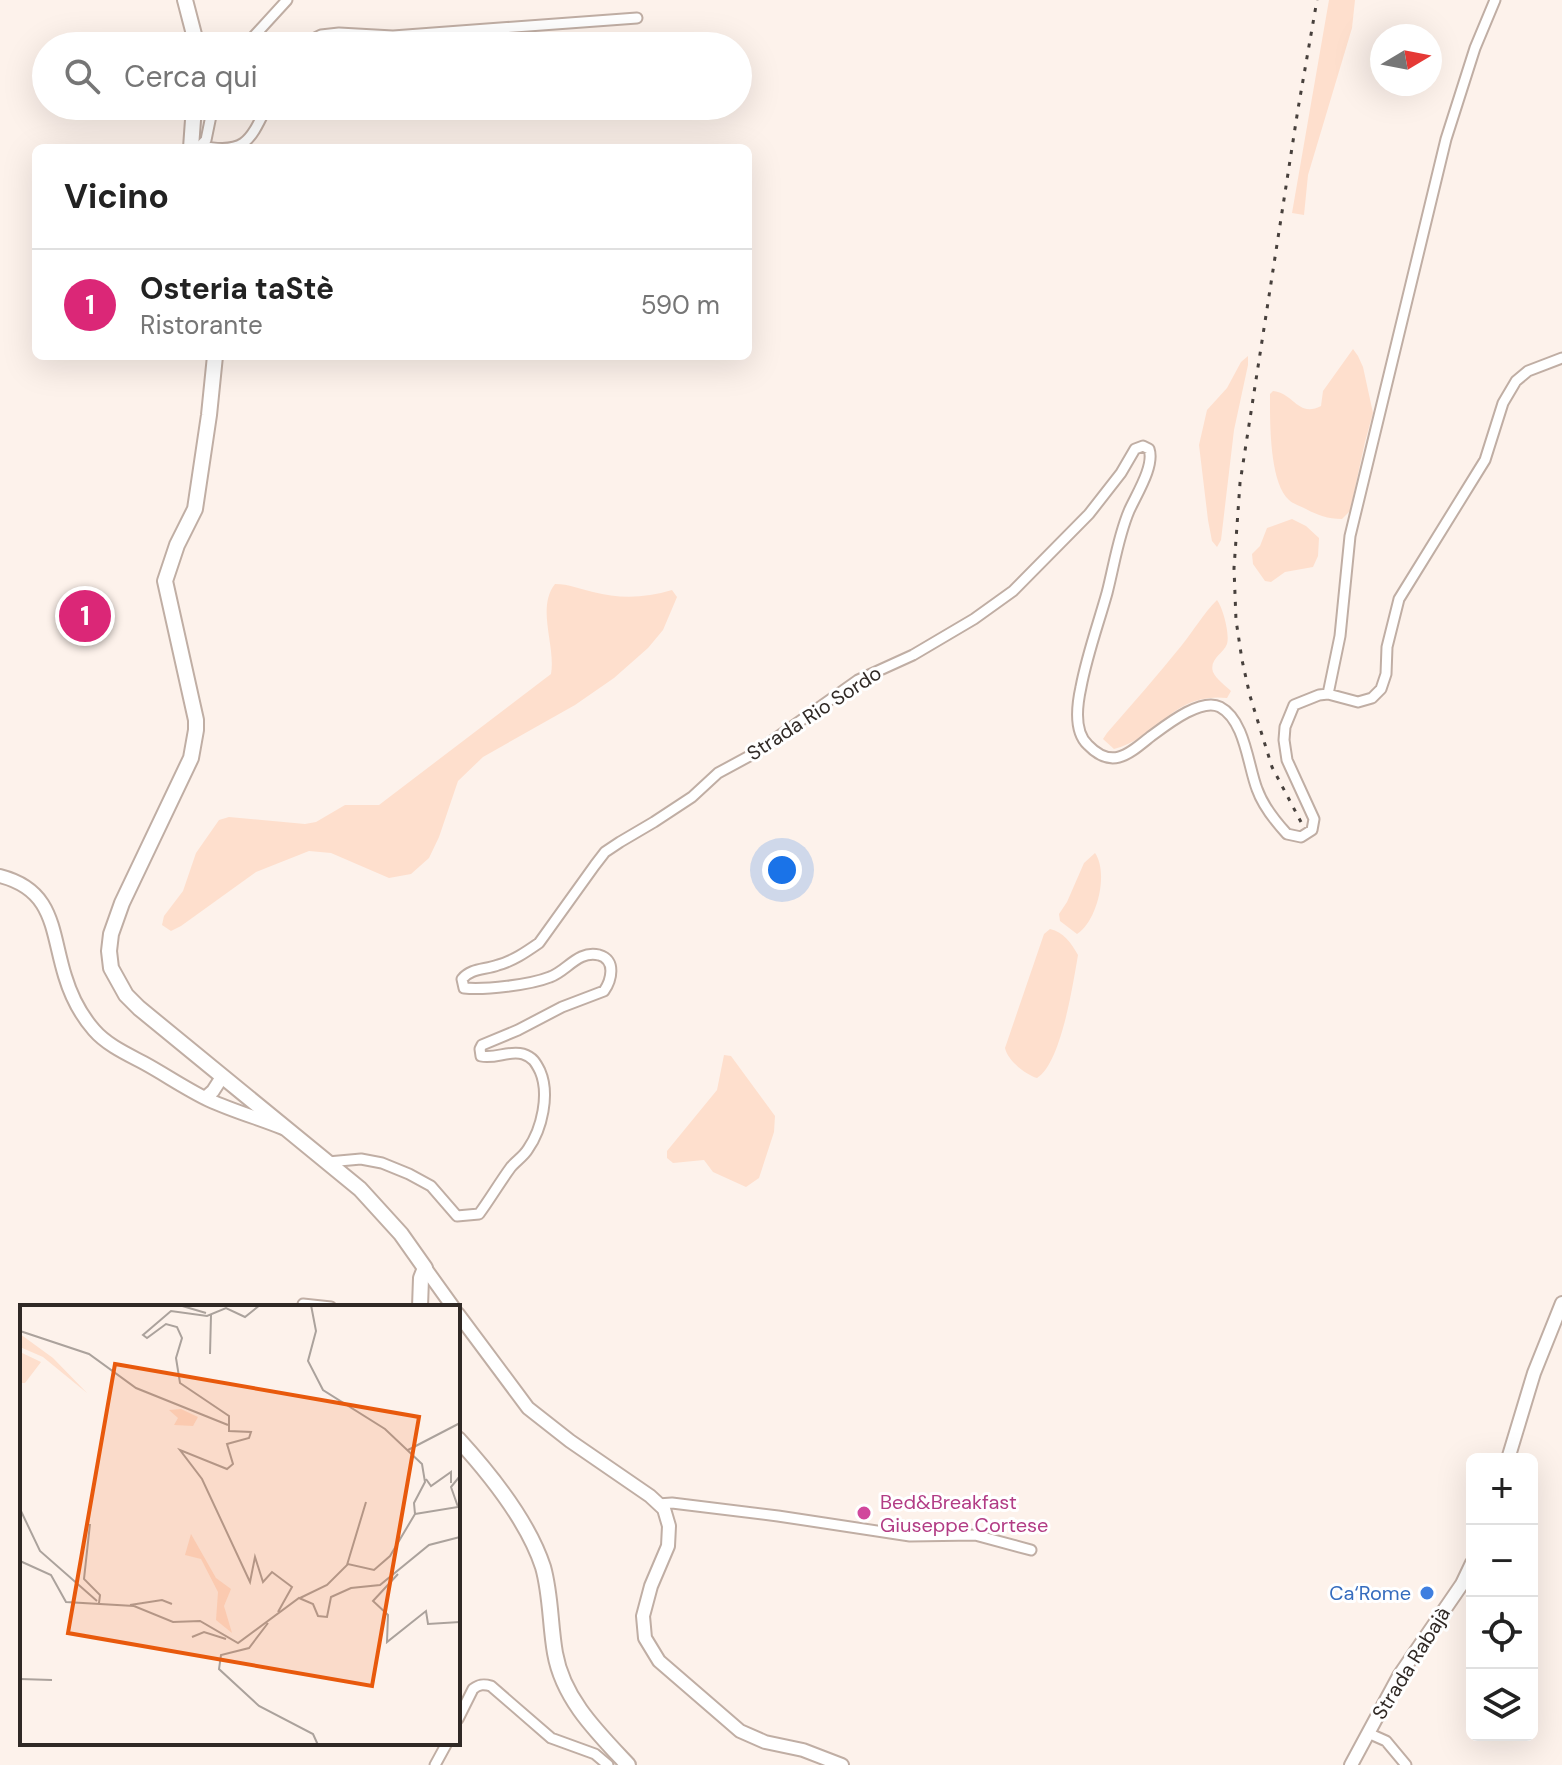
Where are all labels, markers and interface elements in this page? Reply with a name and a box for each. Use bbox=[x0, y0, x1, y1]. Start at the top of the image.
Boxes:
north arrow bbox=[1370, 24, 1442, 96]
search box bbox=[32, 32, 752, 120]
icon: search bbox=[60, 54, 104, 98]
text: Cerca qui bbox=[124, 57, 258, 96]
text: Vicino bbox=[64, 174, 169, 219]
text: Osteria taStè bbox=[140, 269, 334, 308]
text: 1 bbox=[85, 288, 95, 322]
text: 590 m bbox=[641, 288, 720, 322]
text: Ristorante bbox=[140, 308, 263, 342]
pin: 1 bbox=[59, 586, 111, 646]
street label: Strada Rio Sordo bbox=[742, 660, 886, 766]
your location bbox=[762, 850, 802, 890]
inset map bbox=[20, 1305, 460, 1745]
map controls bbox=[1466, 1453, 1538, 1741]
button: + bbox=[1466, 1453, 1538, 1525]
place label: Bed&Breakfast Giuseppe Cortese bbox=[880, 1489, 1048, 1538]
marker: Bed&Breakfast Giuseppe Cortese bbox=[855, 1504, 873, 1522]
button: − bbox=[1466, 1525, 1538, 1597]
place label: Ca‘Rome bbox=[1329, 1580, 1411, 1606]
marker: Ca‘Rome bbox=[1418, 1584, 1436, 1602]
button: locate bbox=[1466, 1597, 1538, 1669]
street label: Strada Rabajà bbox=[1366, 1602, 1456, 1724]
button: layers bbox=[1466, 1669, 1538, 1741]

